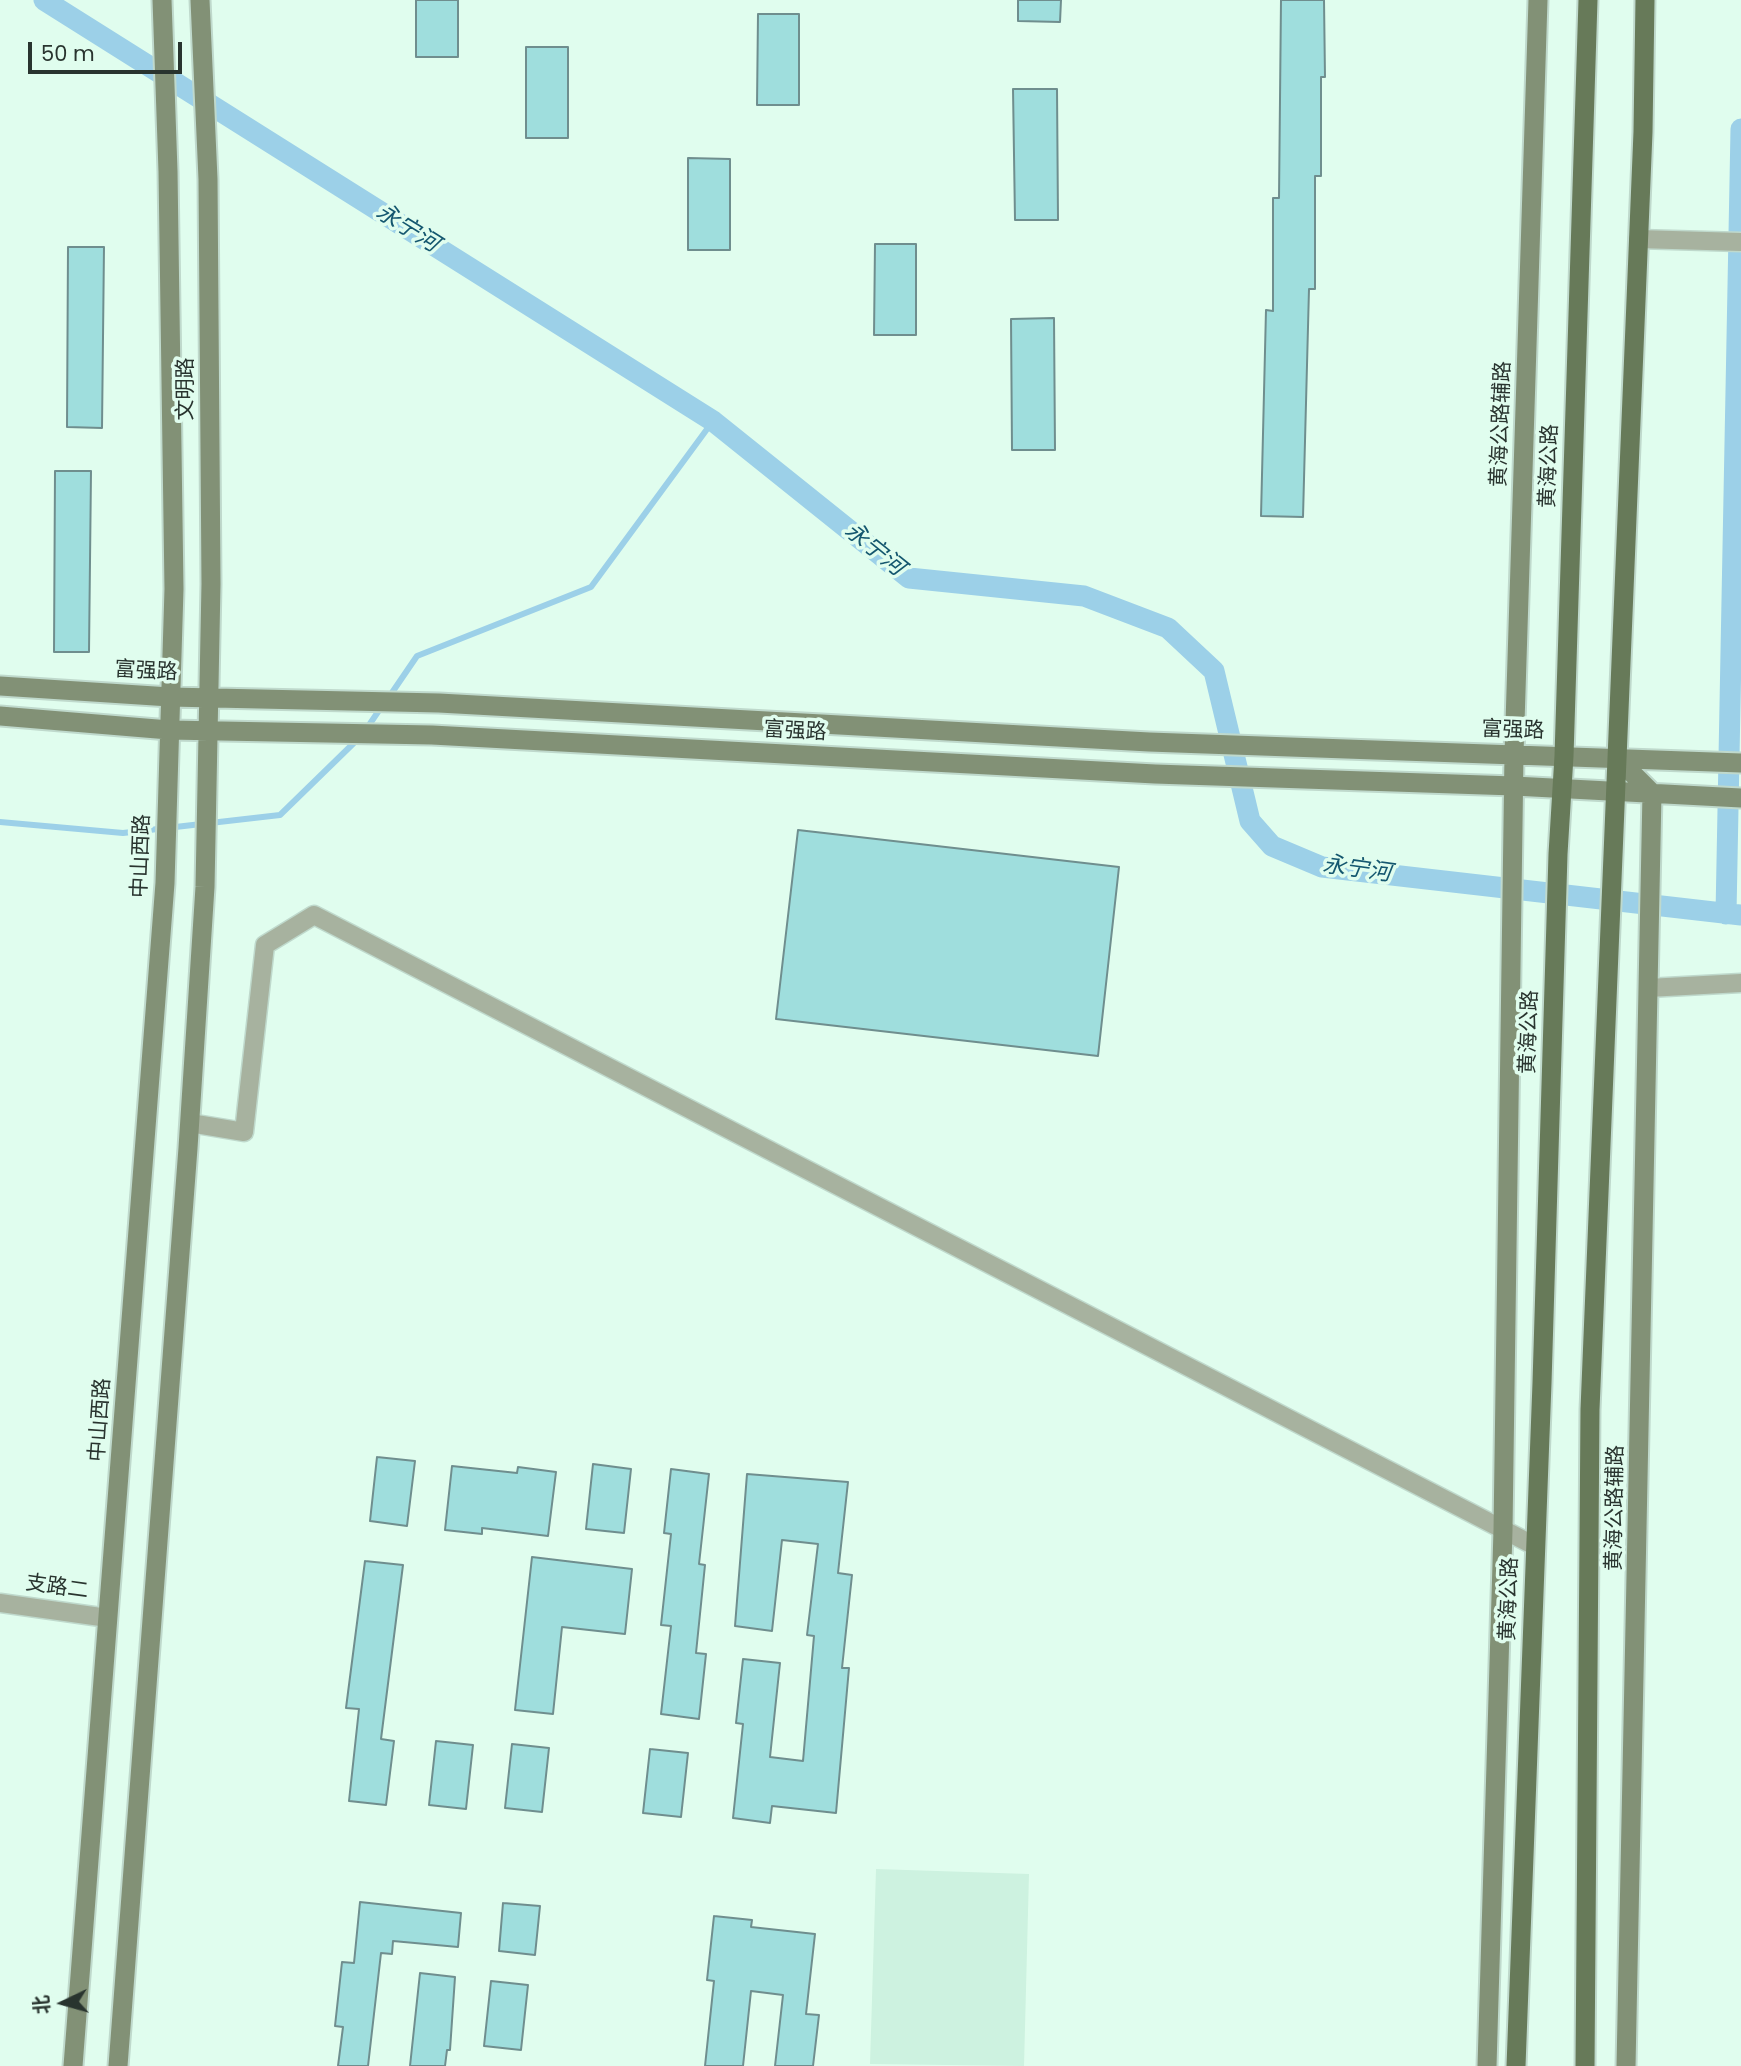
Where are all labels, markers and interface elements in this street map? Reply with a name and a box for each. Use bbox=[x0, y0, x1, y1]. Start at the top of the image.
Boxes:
scale bar bbox=[32, 28, 186, 72]
text: 50 m bbox=[41, 39, 95, 68]
water label: 永宁河 bbox=[370, 199, 444, 259]
street label: 文明路 bbox=[174, 358, 200, 420]
street label: 黄海公路辅路 bbox=[1487, 361, 1517, 487]
street label: 黄海公路 bbox=[1536, 424, 1564, 508]
water label: 永宁河 bbox=[839, 518, 909, 582]
street label: 富强路 bbox=[114, 658, 178, 686]
street label: 富强路 bbox=[1481, 717, 1545, 745]
street label: 富强路 bbox=[763, 718, 827, 746]
street label: 中山西路 bbox=[128, 814, 156, 898]
water label: 永宁河 bbox=[1321, 852, 1393, 888]
street label: 黄海公路 bbox=[1516, 990, 1544, 1074]
street label: 中山西路 bbox=[86, 1377, 116, 1463]
street label: 黄海公路辅路 bbox=[1602, 1445, 1630, 1571]
street label: 黄海公路 bbox=[1496, 1557, 1524, 1641]
street label: 支路二 bbox=[24, 1571, 90, 1605]
north arrow bbox=[28, 1968, 98, 2038]
text: 北 bbox=[27, 1994, 56, 2016]

